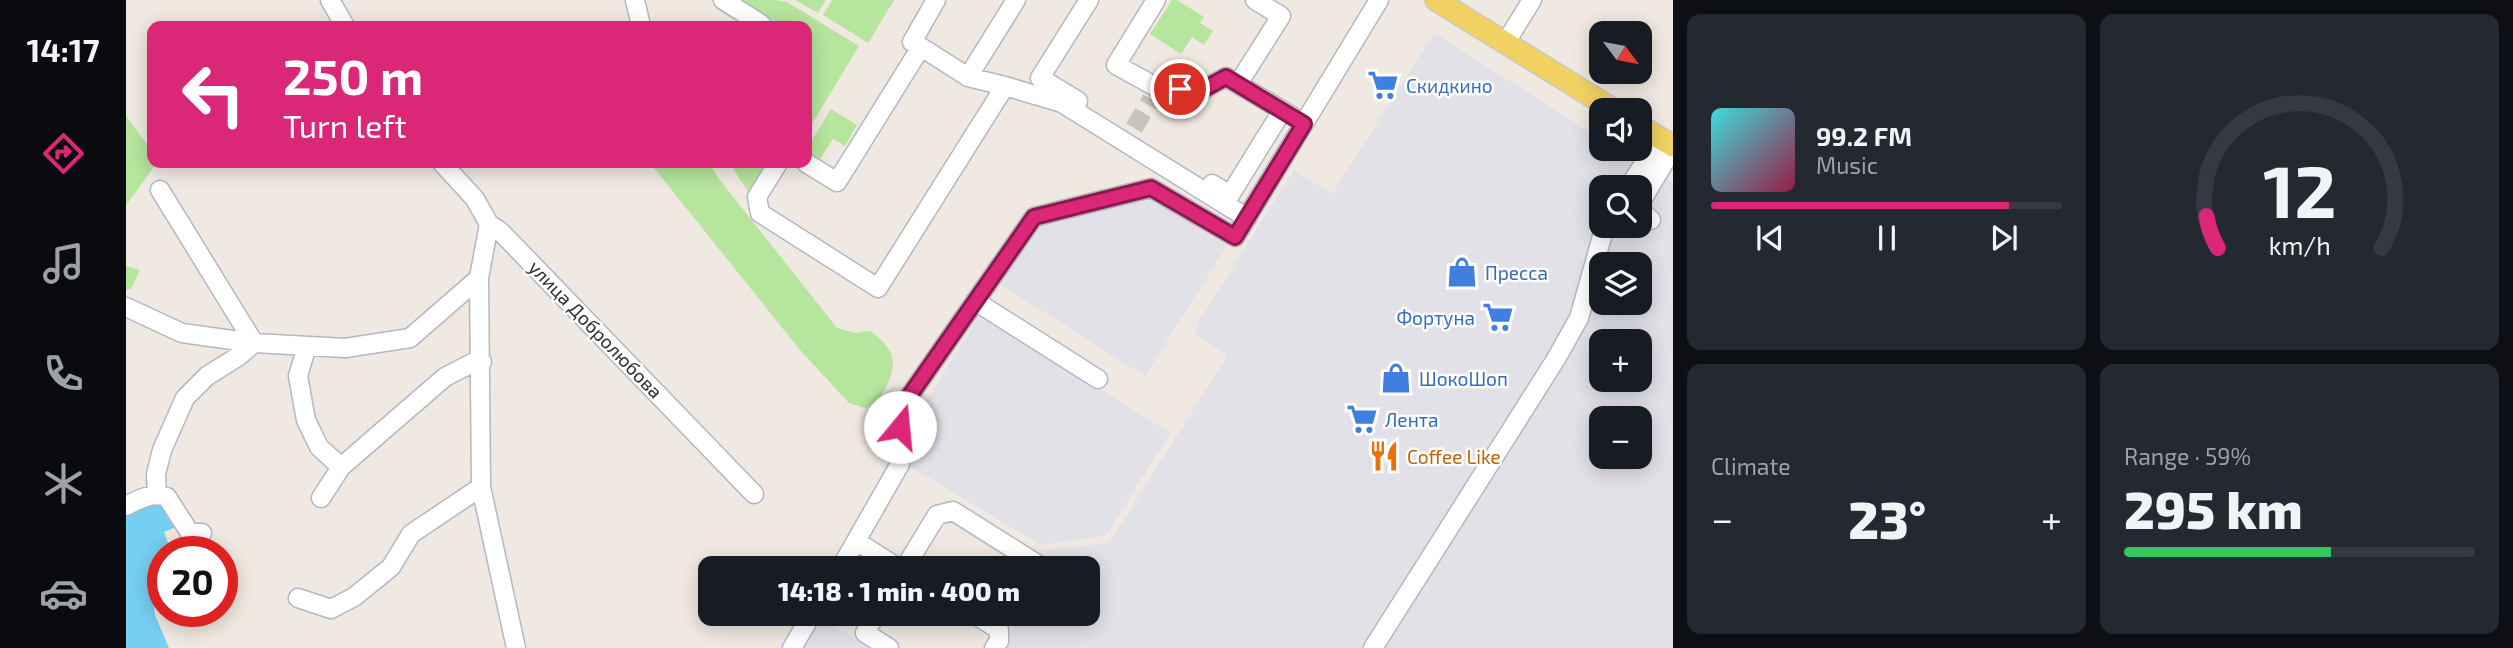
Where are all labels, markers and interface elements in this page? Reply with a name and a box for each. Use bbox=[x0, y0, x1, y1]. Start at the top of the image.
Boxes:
north arrow bbox=[1589, 21, 1652, 84]
map controls bbox=[1589, 21, 1652, 469]
text: 14:17 bbox=[26, 30, 100, 68]
text: 250 m bbox=[283, 46, 423, 105]
icon: left bbox=[168, 49, 259, 140]
pin bbox=[1150, 59, 1210, 119]
supermarket icon: Скидкино bbox=[1366, 68, 1400, 102]
icon: arrive bbox=[1161, 70, 1199, 108]
place label: Скидкино bbox=[1406, 74, 1493, 97]
button: sound bbox=[1589, 98, 1652, 161]
text: Turn left bbox=[283, 106, 407, 144]
text: 99.2 FM bbox=[1816, 120, 1912, 151]
icon: directions bbox=[39, 129, 88, 178]
text: 12 bbox=[2263, 146, 2336, 234]
text: Music bbox=[1816, 151, 1878, 179]
button: search bbox=[1589, 175, 1652, 238]
icon: previous bbox=[1751, 219, 1789, 257]
icon: pause bbox=[1868, 219, 1906, 257]
icon: next bbox=[1985, 219, 2023, 257]
text: km/h bbox=[2268, 230, 2331, 260]
icon: music bbox=[39, 239, 88, 288]
button: layers bbox=[1589, 252, 1652, 315]
street label: улица Добролюбова bbox=[524, 255, 668, 403]
shop icon: Пресса bbox=[1445, 255, 1479, 289]
place label: Пресса bbox=[1485, 261, 1548, 284]
supermarket icon: Фортуна bbox=[1481, 300, 1515, 334]
place label: Фортуна bbox=[1396, 306, 1475, 330]
button: + bbox=[1589, 329, 1652, 392]
icon: phone bbox=[39, 349, 88, 398]
shop icon: ШокоШоп bbox=[1379, 361, 1413, 395]
place label: ШокоШоп bbox=[1419, 367, 1508, 390]
position arrow bbox=[863, 390, 937, 464]
supermarket icon: Лента bbox=[1345, 402, 1379, 436]
button: − bbox=[1589, 406, 1652, 469]
place label: Лента bbox=[1385, 408, 1439, 431]
restaurant icon: Coffee Like bbox=[1367, 439, 1401, 473]
text: Range · 59% bbox=[2124, 442, 2251, 470]
place label: Coffee Like bbox=[1407, 445, 1501, 468]
text: Climate bbox=[1711, 452, 1791, 480]
icon: climate bbox=[39, 459, 88, 508]
text: 295 km bbox=[2124, 477, 2303, 539]
text: 23° bbox=[1848, 487, 1926, 549]
text: − bbox=[1711, 495, 1733, 541]
text: + bbox=[2041, 495, 2062, 541]
speed limit sign: 20 bbox=[147, 536, 238, 627]
icon: car bbox=[39, 569, 88, 618]
text: 14:18 · 1 min · 400 m bbox=[778, 575, 1020, 606]

